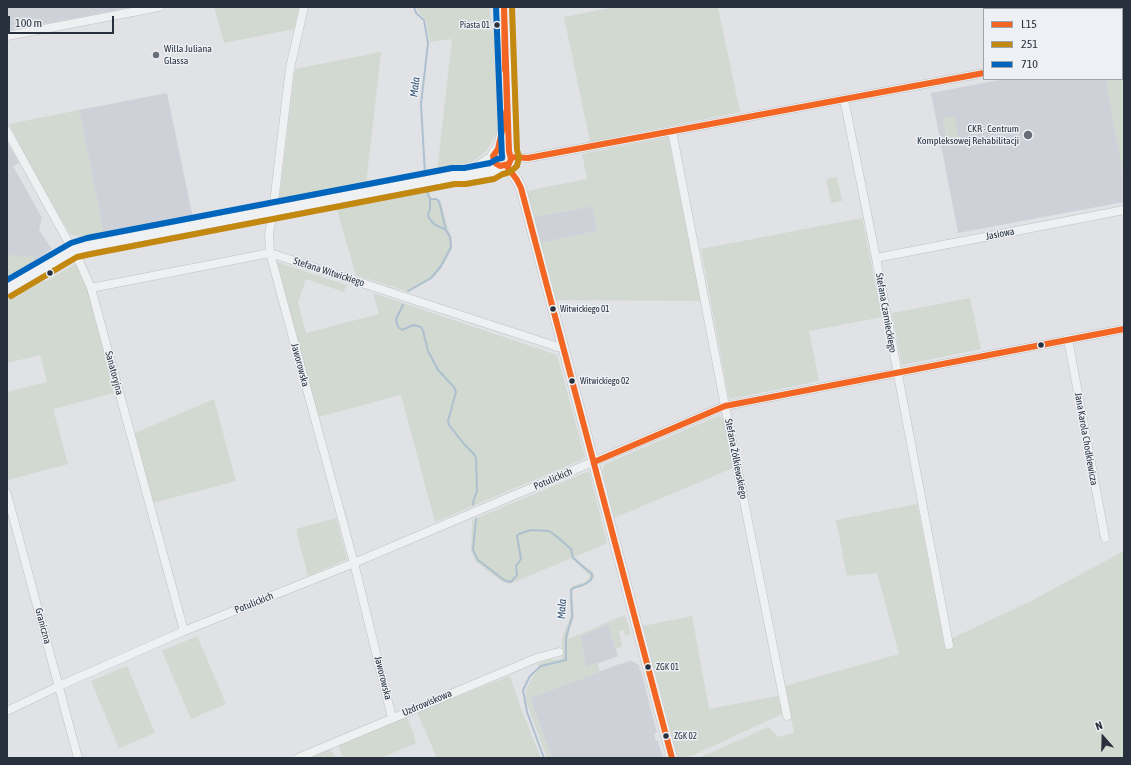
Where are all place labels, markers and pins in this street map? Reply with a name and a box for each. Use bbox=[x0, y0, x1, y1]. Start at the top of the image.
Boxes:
place label: Piasta 01 bbox=[460, 20, 490, 30]
marker: Piasta 01 bbox=[492, 20, 502, 30]
place label: Willa Juliana Glassa bbox=[164, 43, 212, 66]
marker: Willa Juliana Glassa bbox=[151, 50, 161, 60]
place label: CKR - Centrum Kompleksowej Rehabilitacji bbox=[917, 123, 1019, 146]
marker: CKR - Centrum Kompleksowej Rehabilitacji bbox=[1022, 129, 1034, 141]
unlabelled marker bbox=[45, 268, 55, 278]
marker: Witwickiego 01 bbox=[548, 304, 558, 314]
place label: Witwickiego 01 bbox=[560, 304, 609, 314]
unlabelled marker bbox=[1036, 340, 1046, 350]
marker: Witwickiego 02 bbox=[567, 376, 577, 386]
place label: Witwickiego 02 bbox=[580, 376, 629, 386]
marker: ZGK 01 bbox=[643, 662, 653, 672]
place label: ZGK 01 bbox=[656, 662, 679, 672]
marker: ZGK 02 bbox=[661, 731, 671, 741]
place label: ZGK 02 bbox=[674, 731, 697, 741]

